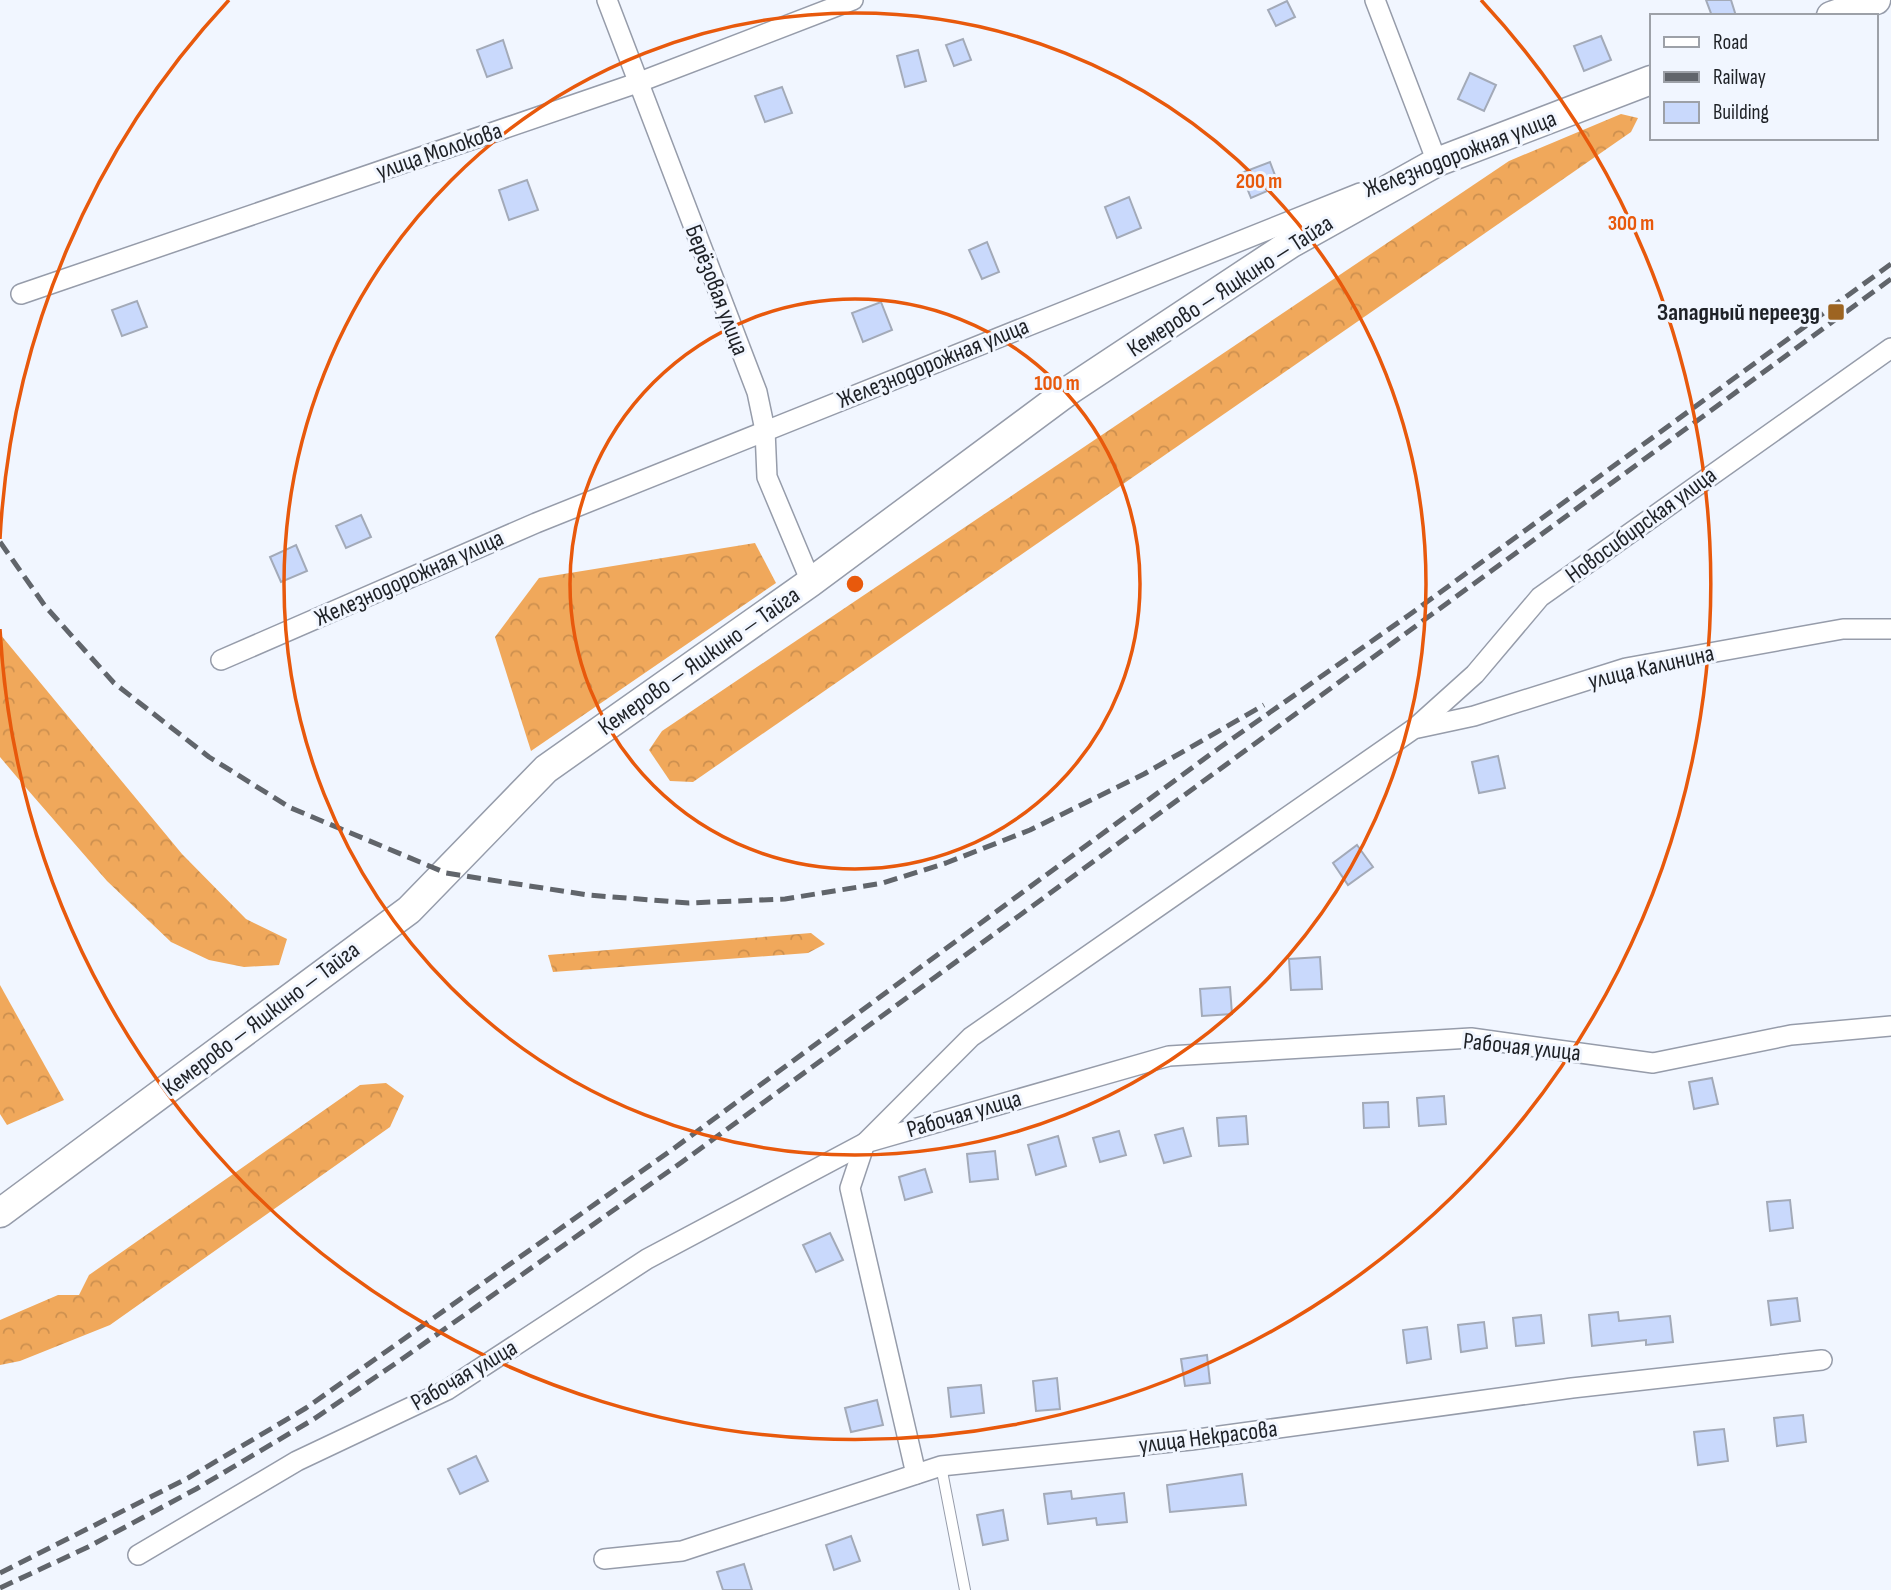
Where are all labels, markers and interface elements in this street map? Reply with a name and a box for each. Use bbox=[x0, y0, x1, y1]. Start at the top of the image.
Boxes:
legend bbox=[1650, 14, 1877, 140]
text: Road bbox=[1713, 30, 1748, 55]
text: Railway bbox=[1713, 65, 1766, 90]
text: Building bbox=[1713, 100, 1769, 125]
street label: Железнодорожная улица bbox=[1360, 104, 1560, 204]
street label: улица Молокова bbox=[372, 116, 506, 186]
text: 200 m bbox=[1236, 169, 1282, 194]
street label: Кемерово — Яшкино — Тайга bbox=[1122, 209, 1338, 363]
text: 300 m bbox=[1608, 211, 1654, 236]
street label: Берёзовая улица bbox=[679, 221, 755, 359]
place label: Западный переезд bbox=[1657, 298, 1820, 327]
marker: Западный переезд bbox=[1826, 302, 1846, 322]
street label: Железнодорожная улица bbox=[833, 311, 1033, 415]
text: 100 m bbox=[1034, 371, 1080, 396]
street label: Новосибирская улица bbox=[1560, 461, 1722, 589]
street label: Железнодорожная улица bbox=[310, 523, 508, 633]
centre of rings bbox=[843, 572, 867, 596]
street label: Кемерово — Яшкино — Тайга bbox=[593, 580, 805, 742]
street label: улица Калинина bbox=[1585, 638, 1717, 696]
street label: Кемерово — Яшкино — Тайга bbox=[157, 935, 365, 1103]
street label: Рабочая улица bbox=[1462, 1026, 1582, 1068]
street label: Рабочая улица bbox=[903, 1084, 1025, 1144]
street label: Рабочая улица bbox=[406, 1333, 522, 1417]
street label: улица Некрасова bbox=[1137, 1414, 1279, 1460]

